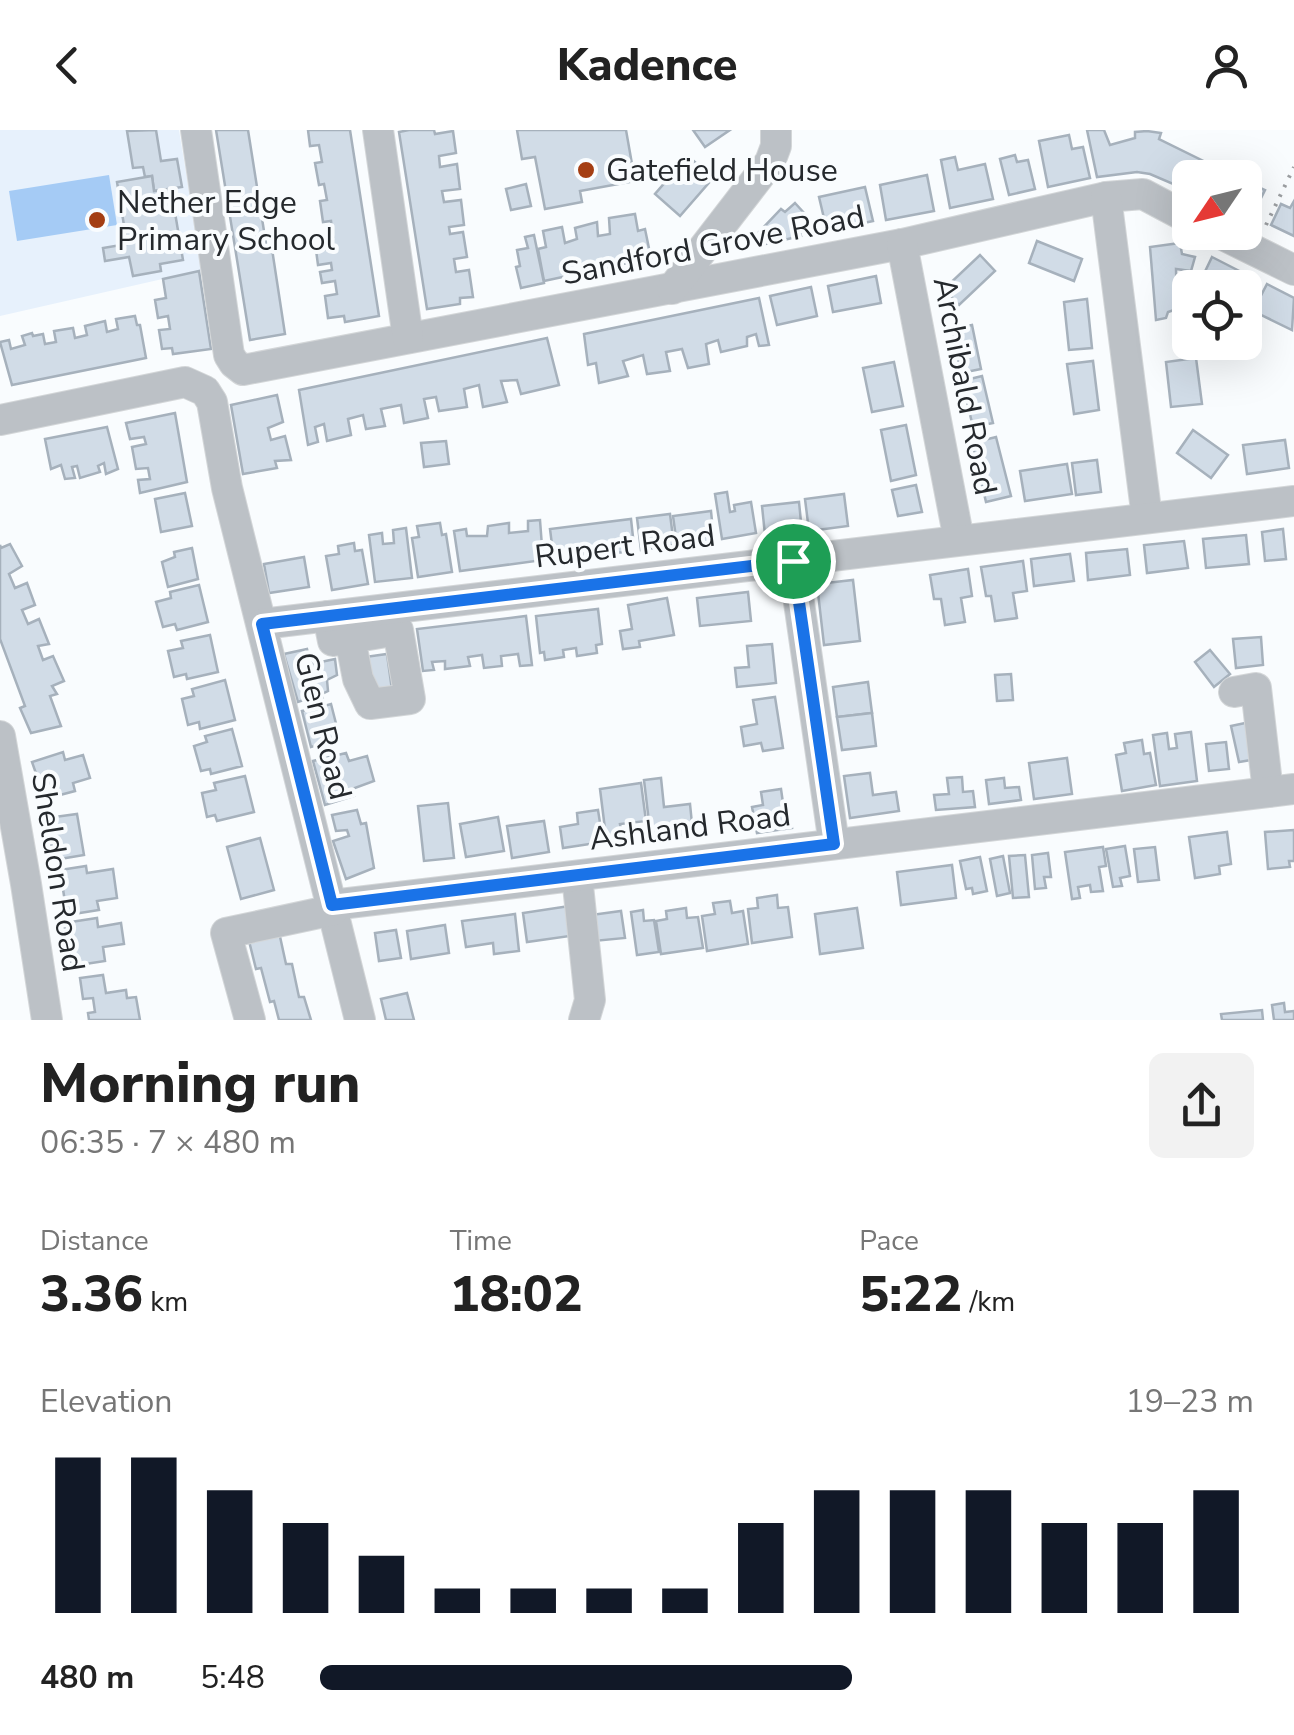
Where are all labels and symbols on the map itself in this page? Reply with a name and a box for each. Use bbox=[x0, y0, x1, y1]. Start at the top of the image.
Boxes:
place label: Gatefield House bbox=[606, 149, 838, 192]
marker: Gatefield House bbox=[575, 159, 597, 181]
north arrow bbox=[1172, 160, 1262, 250]
place label: Nether Edge Primary School bbox=[117, 181, 336, 261]
street label: Sandford Grove Road bbox=[558, 195, 868, 295]
marker: Nether Edge Primary School bbox=[86, 209, 108, 231]
street label: Archibald Road bbox=[923, 273, 1007, 499]
street label: Rupert Road bbox=[532, 514, 718, 578]
pin bbox=[751, 519, 836, 604]
street label: Glen Road bbox=[284, 648, 362, 804]
street label: Sheldon Road bbox=[21, 769, 95, 975]
street label: Ashland Road bbox=[587, 793, 793, 861]

